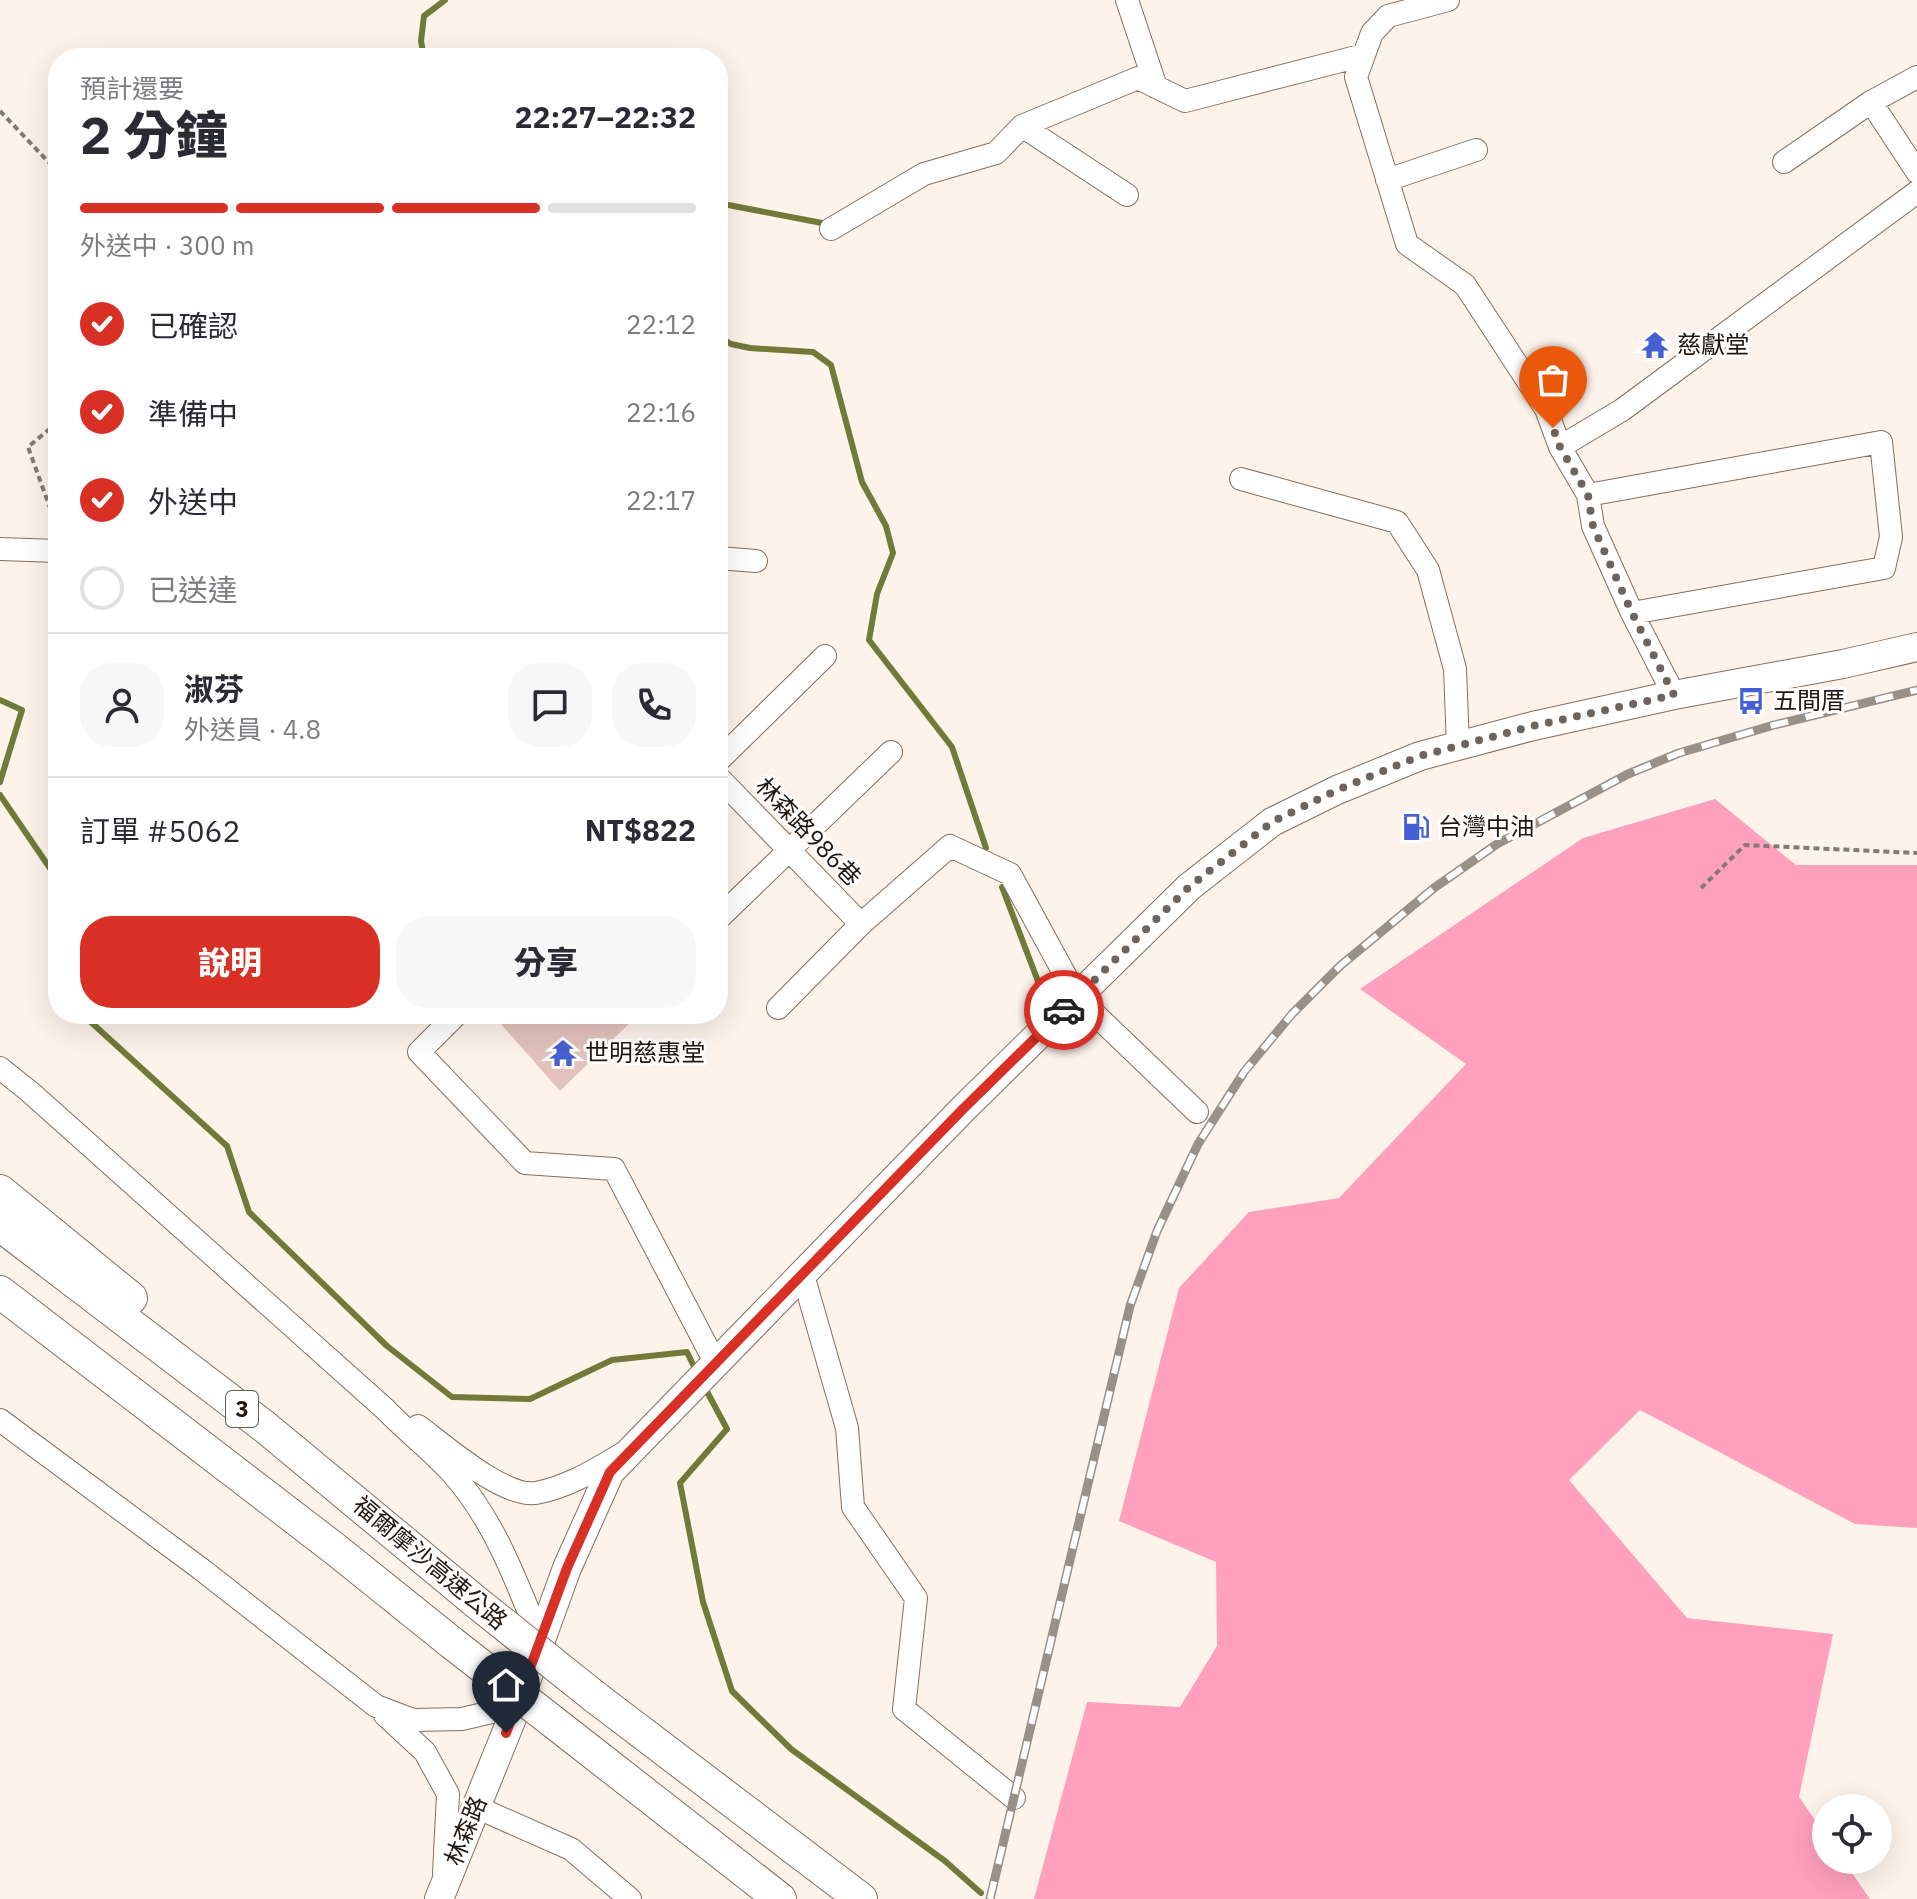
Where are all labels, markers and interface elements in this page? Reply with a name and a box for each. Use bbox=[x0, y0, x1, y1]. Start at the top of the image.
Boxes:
text: 預計還要 bbox=[80, 71, 184, 105]
text: 22:27–22:32 bbox=[515, 97, 696, 136]
text: 2 分鐘 bbox=[80, 101, 227, 168]
text: 外送中 · 300 m bbox=[80, 228, 254, 262]
icon: check bbox=[80, 302, 124, 346]
text: 已確認 bbox=[148, 306, 238, 345]
text: 22:12 bbox=[626, 307, 696, 341]
place label: 慈獻堂 bbox=[1677, 328, 1749, 360]
temple icon: 慈獻堂 bbox=[1640, 330, 1670, 360]
pin bbox=[1519, 346, 1587, 428]
icon: bag bbox=[1531, 358, 1575, 402]
icon: check bbox=[80, 390, 124, 434]
text: 準備中 bbox=[148, 394, 238, 433]
text: 22:16 bbox=[626, 395, 696, 429]
icon: check bbox=[80, 478, 124, 522]
text: 外送中 bbox=[148, 482, 238, 521]
text: 22:17 bbox=[626, 483, 696, 517]
text: 已送達 bbox=[148, 570, 238, 609]
button: person bbox=[80, 663, 164, 747]
button: chat bbox=[508, 663, 592, 747]
button: phone bbox=[612, 663, 696, 747]
text: 淑芬 bbox=[184, 669, 244, 708]
place label: 五間厝 bbox=[1773, 684, 1845, 716]
bus stop icon: 五間厝 bbox=[1736, 686, 1766, 716]
text: 外送員 · 4.8 bbox=[184, 712, 321, 746]
street label: 林森路986巷 bbox=[749, 770, 869, 892]
text: NT$822 bbox=[585, 810, 696, 849]
place label: 台灣中油 bbox=[1438, 810, 1534, 842]
text: 訂單 #5062 bbox=[80, 811, 240, 850]
fuel station icon: 台灣中油 bbox=[1401, 812, 1431, 842]
button: 說明 bbox=[80, 916, 380, 1008]
button: 分享 bbox=[396, 916, 696, 1008]
courier bbox=[1024, 970, 1104, 1050]
icon: car bbox=[1042, 988, 1086, 1032]
place label: 世明慈惠堂 bbox=[585, 1036, 705, 1068]
temple icon: 世明慈惠堂 bbox=[548, 1038, 578, 1068]
road number: 3 bbox=[226, 1391, 258, 1427]
street label: 福爾摩沙高速公路 bbox=[347, 1488, 514, 1636]
pin bbox=[472, 1651, 540, 1733]
icon: home bbox=[484, 1663, 528, 1707]
street label: 林森路 bbox=[437, 1791, 493, 1870]
map controls bbox=[1812, 1794, 1892, 1874]
button: locate bbox=[1812, 1794, 1892, 1874]

